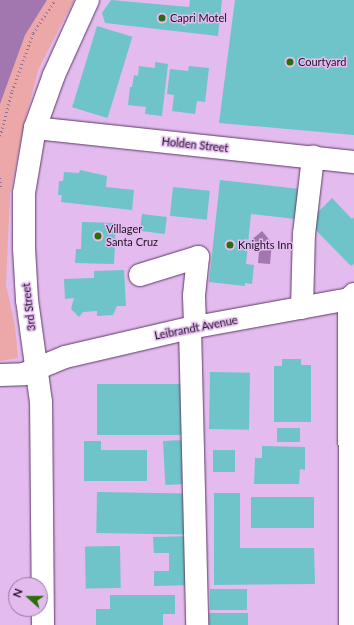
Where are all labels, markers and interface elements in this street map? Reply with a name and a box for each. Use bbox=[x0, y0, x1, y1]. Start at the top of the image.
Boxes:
place label: Capri Motel bbox=[170, 11, 227, 25]
marker: Capri Motel bbox=[157, 13, 167, 23]
place label: Courtyard bbox=[298, 55, 347, 69]
marker: Courtyard bbox=[285, 57, 295, 67]
street label: Holden Street bbox=[161, 135, 229, 155]
place label: Villager Santa Cruz bbox=[106, 223, 158, 249]
marker: Villager Santa Cruz bbox=[93, 231, 103, 241]
place label: Knights Inn bbox=[238, 238, 293, 252]
marker: Knights Inn bbox=[225, 240, 235, 250]
street label: 3rd Street bbox=[20, 282, 38, 332]
street label: Leibrandt Avenue bbox=[153, 313, 239, 343]
north arrow bbox=[8, 577, 48, 617]
text: N bbox=[10, 587, 25, 599]

